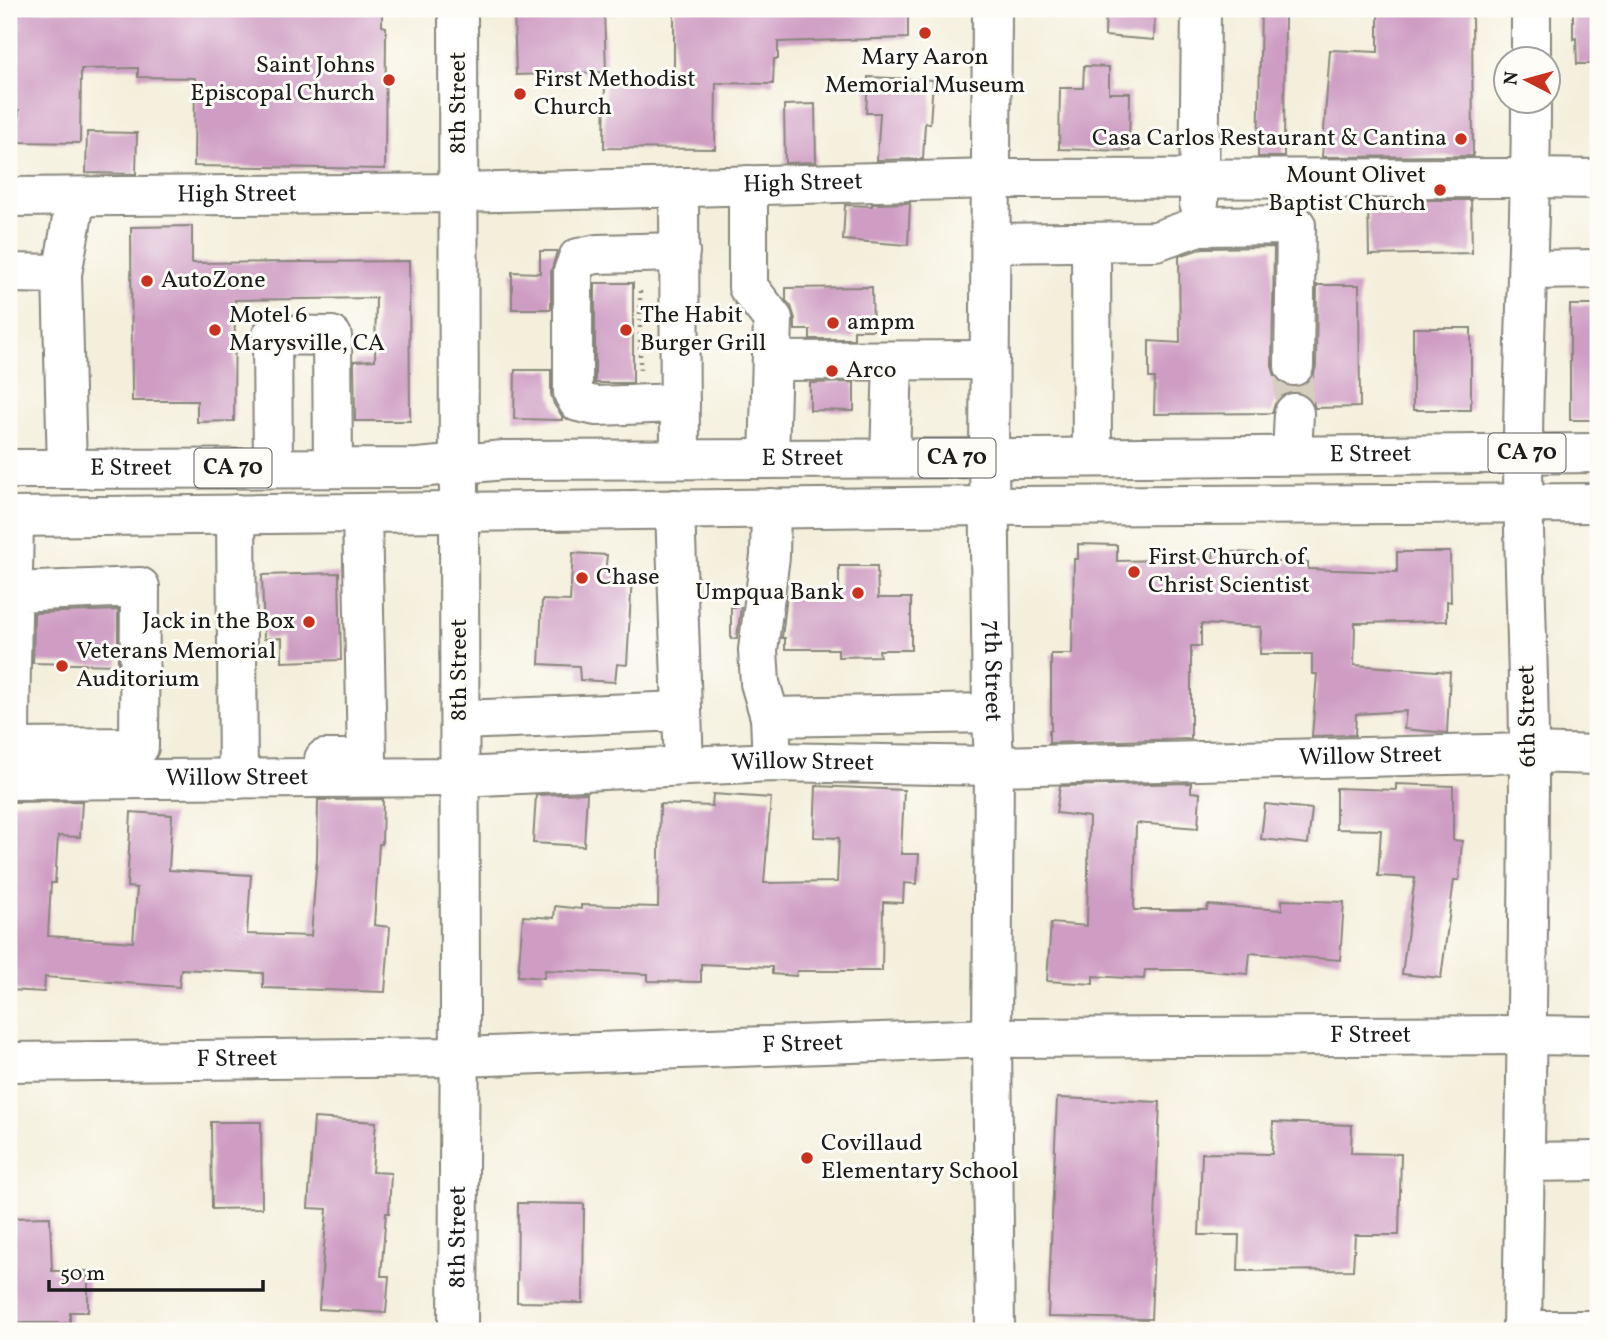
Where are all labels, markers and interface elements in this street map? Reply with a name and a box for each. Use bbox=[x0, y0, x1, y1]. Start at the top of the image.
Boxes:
marker: Mary Aaron Memorial Museum bbox=[917, 25, 933, 41]
place label: Mary Aaron Memorial Museum bbox=[825, 41, 1025, 103]
north arrow bbox=[1492, 46, 1562, 116]
place label: Saint Johns Episcopal Church bbox=[190, 49, 375, 111]
street label: 8th Street bbox=[442, 52, 476, 154]
place label: First Methodist Church bbox=[534, 63, 696, 125]
text: N bbox=[1498, 70, 1526, 87]
marker: Saint Johns Episcopal Church bbox=[381, 72, 397, 88]
marker: First Methodist Church bbox=[512, 86, 528, 102]
place label: Casa Carlos Restaurant & Cantina bbox=[1092, 122, 1447, 156]
marker: Casa Carlos Restaurant & Cantina bbox=[1453, 131, 1469, 147]
place label: Mount Olivet Baptist Church bbox=[1268, 159, 1426, 221]
street label: High Street bbox=[743, 165, 863, 203]
street label: High Street bbox=[177, 177, 297, 213]
marker: Mount Olivet Baptist Church bbox=[1432, 182, 1448, 198]
place label: AutoZone bbox=[161, 264, 266, 298]
marker: AutoZone bbox=[139, 273, 155, 289]
place label: Motel 6 Marysville, CA bbox=[229, 299, 385, 361]
place label: The Habit Burger Grill bbox=[640, 299, 766, 361]
place label: ampm bbox=[847, 306, 915, 340]
marker: ampm bbox=[825, 315, 841, 331]
marker: Motel 6 Marysville, CA bbox=[207, 322, 223, 338]
marker: The Habit Burger Grill bbox=[618, 322, 634, 338]
place label: Arco bbox=[846, 354, 896, 388]
marker: Arco bbox=[824, 363, 840, 379]
road number: CA 70 bbox=[1488, 433, 1566, 472]
road number: CA 70 bbox=[918, 438, 996, 478]
street label: E Street bbox=[1329, 438, 1412, 472]
street label: E Street bbox=[761, 442, 844, 476]
road number: CA 70 bbox=[194, 448, 272, 488]
street label: E Street bbox=[90, 452, 172, 486]
place label: First Church of Christ Scientist bbox=[1148, 541, 1310, 603]
place label: Chase bbox=[596, 561, 660, 595]
marker: First Church of Christ Scientist bbox=[1126, 564, 1142, 580]
marker: Chase bbox=[574, 570, 590, 586]
place label: Umpqua Bank bbox=[695, 576, 844, 610]
marker: Umpqua Bank bbox=[850, 585, 866, 601]
place label: Jack in the Box bbox=[142, 605, 295, 639]
marker: Jack in the Box bbox=[301, 614, 317, 630]
street label: 8th Street bbox=[443, 619, 477, 721]
street label: 7th Street bbox=[974, 620, 1009, 723]
place label: Veterans Memorial Auditorium bbox=[76, 635, 276, 697]
marker: Veterans Memorial Auditorium bbox=[54, 658, 70, 674]
street label: 6th Street bbox=[1510, 664, 1546, 768]
street label: Willow Street bbox=[1299, 738, 1442, 776]
street label: Willow Street bbox=[730, 745, 874, 781]
street label: Willow Street bbox=[165, 761, 309, 796]
street label: F Street bbox=[1330, 1019, 1411, 1053]
street label: F Street bbox=[762, 1026, 844, 1063]
street label: F Street bbox=[196, 1042, 278, 1077]
place label: Covillaud Elementary School bbox=[821, 1127, 1019, 1189]
marker: Covillaud Elementary School bbox=[799, 1150, 815, 1166]
street label: 8th Street bbox=[441, 1186, 476, 1288]
scale bar bbox=[49, 1249, 262, 1293]
text: 50 m bbox=[60, 1260, 105, 1289]

